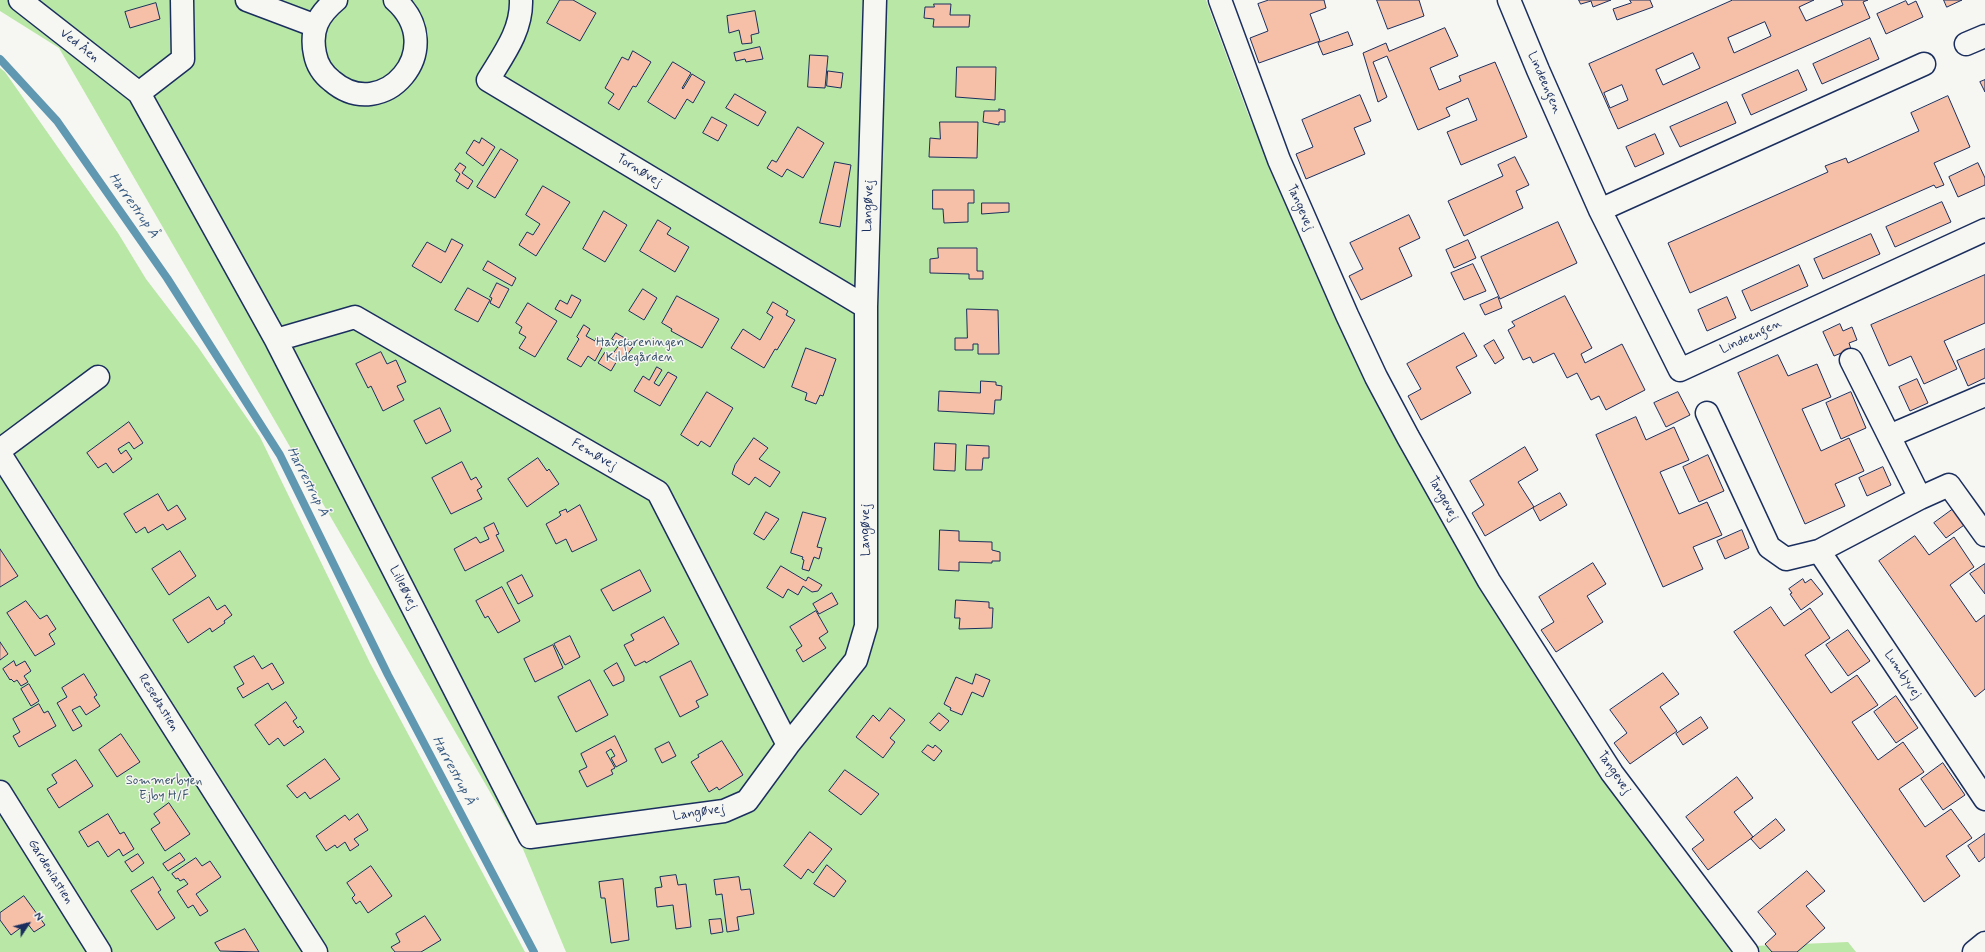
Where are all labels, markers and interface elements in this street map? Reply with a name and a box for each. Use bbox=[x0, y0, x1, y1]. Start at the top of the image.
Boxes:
street label: Ved Åen bbox=[56, 26, 102, 66]
street label: Lindeengen bbox=[1523, 50, 1565, 116]
street label: Tornøvej bbox=[613, 151, 665, 191]
water label: Harrestrup Å bbox=[104, 170, 162, 242]
street label: Langøvej bbox=[860, 180, 878, 232]
street label: Tangevej bbox=[1283, 183, 1317, 233]
street label: Lindeengen bbox=[1718, 316, 1784, 358]
park label: Haveforeningen Kildegården bbox=[596, 335, 684, 366]
street label: Femøvej bbox=[569, 436, 619, 474]
water label: Harrestrup Å bbox=[282, 444, 332, 520]
street label: Tangevej bbox=[1424, 474, 1462, 524]
street label: Langøvej bbox=[858, 504, 874, 556]
street label: Lilleøvej bbox=[385, 563, 421, 613]
street label: Lumbyvej bbox=[1880, 648, 1924, 702]
street label: Resedastien bbox=[134, 671, 182, 735]
water label: Harrestrup Å bbox=[428, 734, 478, 808]
street label: Tangevej bbox=[1594, 749, 1634, 797]
park label: Sommerbyen Ejby H/F bbox=[126, 773, 202, 804]
street label: Langøvej bbox=[672, 801, 726, 825]
street label: Gardeniastien bbox=[24, 837, 76, 907]
north arrow bbox=[8, 904, 48, 944]
text: N bbox=[30, 910, 46, 924]

